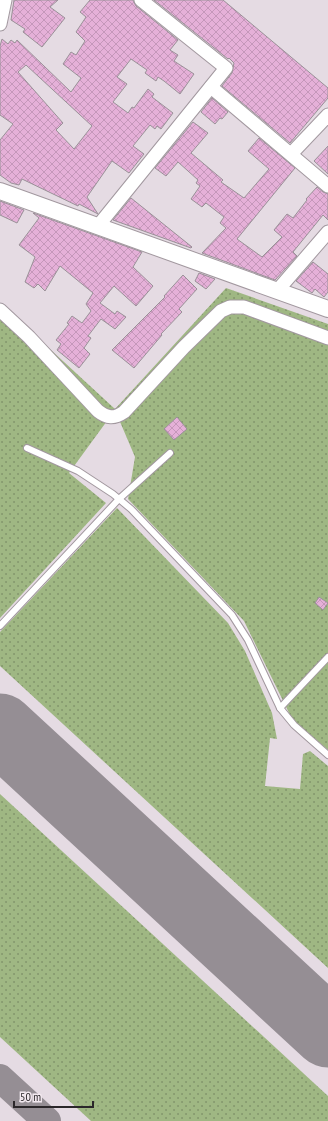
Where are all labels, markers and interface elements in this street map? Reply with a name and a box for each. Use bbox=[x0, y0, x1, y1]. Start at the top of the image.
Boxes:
scale bar bbox=[14, 1083, 93, 1109]
text: 50 m bbox=[20, 1089, 41, 1104]

